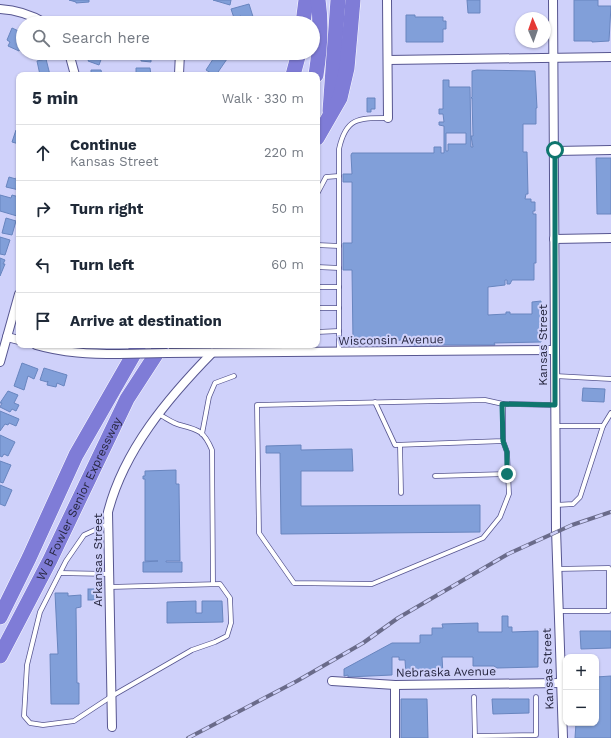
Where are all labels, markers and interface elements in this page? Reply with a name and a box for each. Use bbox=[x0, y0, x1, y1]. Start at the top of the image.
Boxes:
north arrow bbox=[515, 12, 551, 48]
search box bbox=[16, 16, 320, 60]
icon: search bbox=[30, 27, 52, 49]
text: Search here bbox=[62, 29, 150, 47]
text: 5 min bbox=[32, 88, 78, 108]
text: Walk · 330 m bbox=[222, 91, 304, 106]
text: Continue bbox=[70, 136, 137, 154]
route start bbox=[546, 141, 564, 159]
icon: ahead bbox=[32, 142, 54, 164]
text: 220 m bbox=[264, 145, 304, 160]
text: Kansas Street bbox=[70, 154, 158, 169]
icon: right bbox=[32, 198, 54, 220]
text: Turn right bbox=[70, 200, 143, 218]
text: 50 m bbox=[272, 201, 304, 216]
icon: left bbox=[32, 254, 54, 276]
text: Turn left bbox=[70, 256, 134, 274]
text: 60 m bbox=[271, 257, 304, 272]
street label: Kansas Street bbox=[536, 304, 550, 386]
icon: arrive bbox=[32, 310, 54, 332]
text: Arrive at destination bbox=[70, 312, 222, 330]
street label: Wisconsin Avenue bbox=[338, 332, 444, 348]
street label: W B Fowler Senior Expressway bbox=[34, 414, 125, 583]
route end bbox=[498, 465, 516, 483]
street label: Arkansas Street bbox=[91, 513, 105, 607]
street label: Kansas Street bbox=[540, 628, 556, 710]
map controls bbox=[563, 654, 599, 726]
button: + bbox=[563, 654, 599, 690]
street label: Nebraska Avenue bbox=[396, 664, 496, 680]
button: − bbox=[563, 690, 599, 726]

